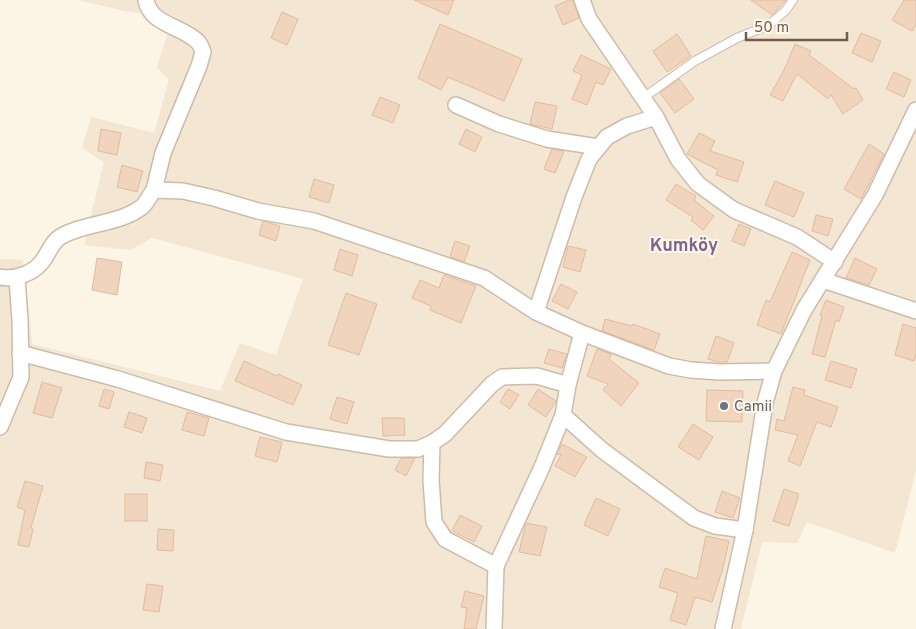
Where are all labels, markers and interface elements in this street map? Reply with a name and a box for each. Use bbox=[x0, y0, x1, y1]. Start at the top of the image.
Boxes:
scale bar bbox=[746, 10, 847, 42]
text: 50 m bbox=[754, 19, 789, 38]
district label: Kumköy bbox=[650, 235, 718, 258]
place label: Camii bbox=[734, 398, 772, 417]
marker: Camii bbox=[718, 400, 730, 412]

